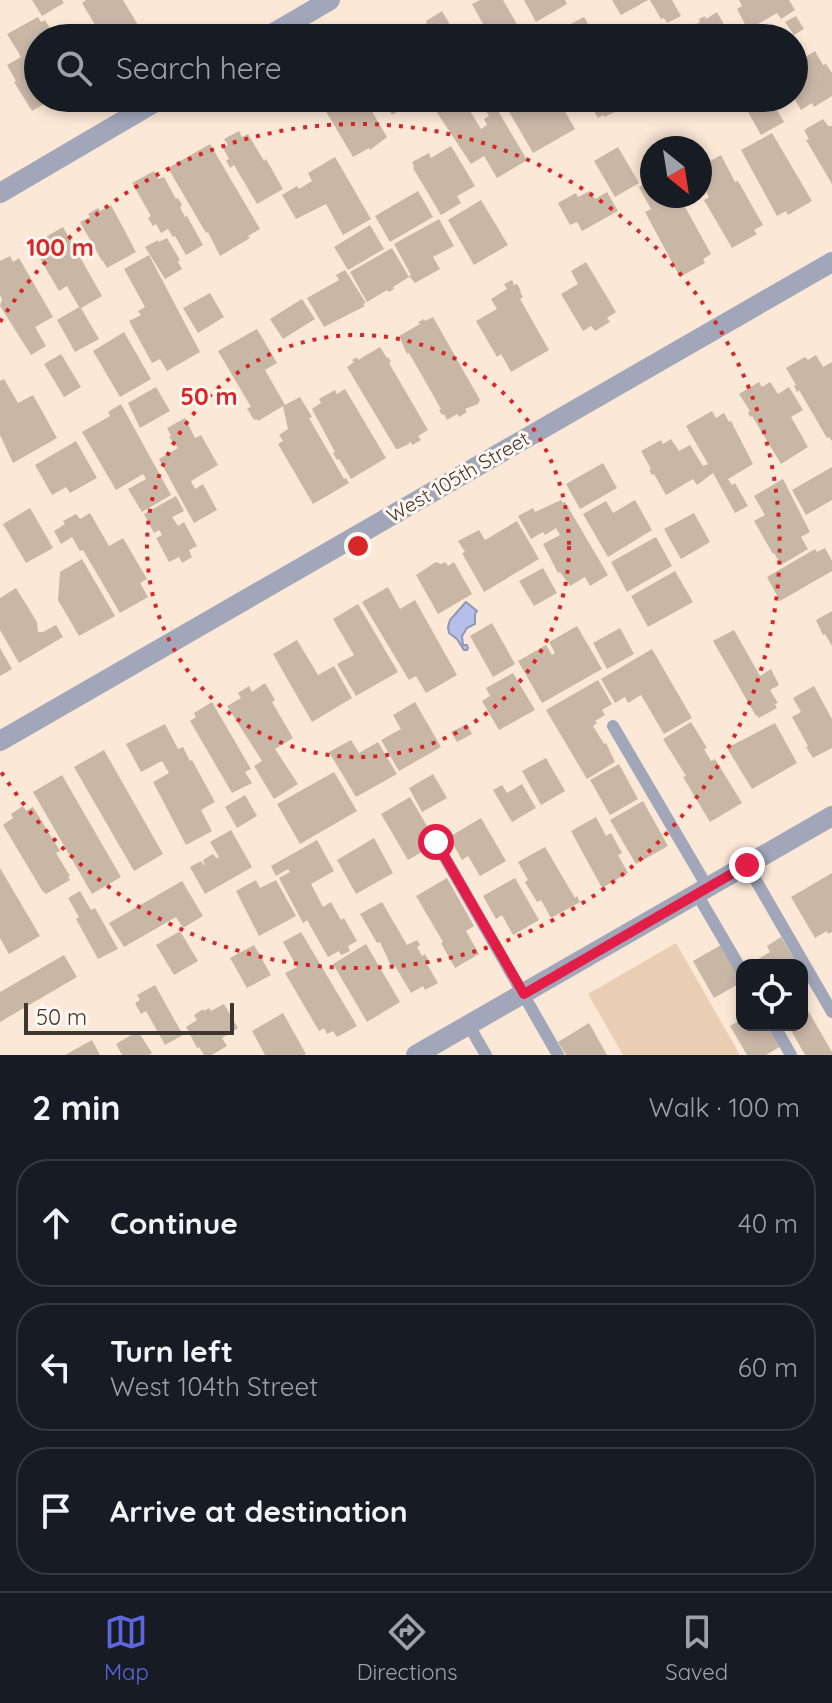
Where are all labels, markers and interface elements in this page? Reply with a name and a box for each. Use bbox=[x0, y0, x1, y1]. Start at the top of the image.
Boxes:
search box bbox=[24, 24, 808, 112]
icon: search bbox=[52, 46, 96, 90]
text: Search here bbox=[116, 49, 282, 87]
north arrow bbox=[640, 136, 712, 208]
text: 100 m bbox=[26, 232, 94, 262]
text: 50 m bbox=[180, 381, 238, 411]
street label: West 105th Street bbox=[382, 426, 534, 527]
centre of rings bbox=[344, 532, 372, 560]
route start bbox=[418, 824, 454, 860]
route end bbox=[729, 847, 765, 883]
map controls bbox=[736, 959, 808, 1031]
button: locate bbox=[736, 959, 808, 1031]
scale bar bbox=[24, 999, 234, 1035]
text: 50 m bbox=[36, 1003, 87, 1031]
text: 2 min bbox=[32, 1086, 121, 1129]
text: Walk · 100 m bbox=[649, 1091, 800, 1124]
icon: ahead bbox=[34, 1201, 78, 1245]
text: Continue bbox=[110, 1204, 238, 1242]
text: 40 m bbox=[738, 1207, 798, 1240]
text: Turn left bbox=[110, 1332, 233, 1370]
icon: left bbox=[34, 1345, 78, 1389]
text: 60 m bbox=[738, 1351, 798, 1384]
text: West 104th Street bbox=[110, 1370, 318, 1403]
icon: arrive bbox=[34, 1489, 78, 1533]
text: Arrive at destination bbox=[110, 1492, 408, 1530]
tab: Map bbox=[104, 1610, 149, 1686]
tab: Directions bbox=[357, 1610, 457, 1686]
tab: Saved bbox=[665, 1610, 728, 1686]

